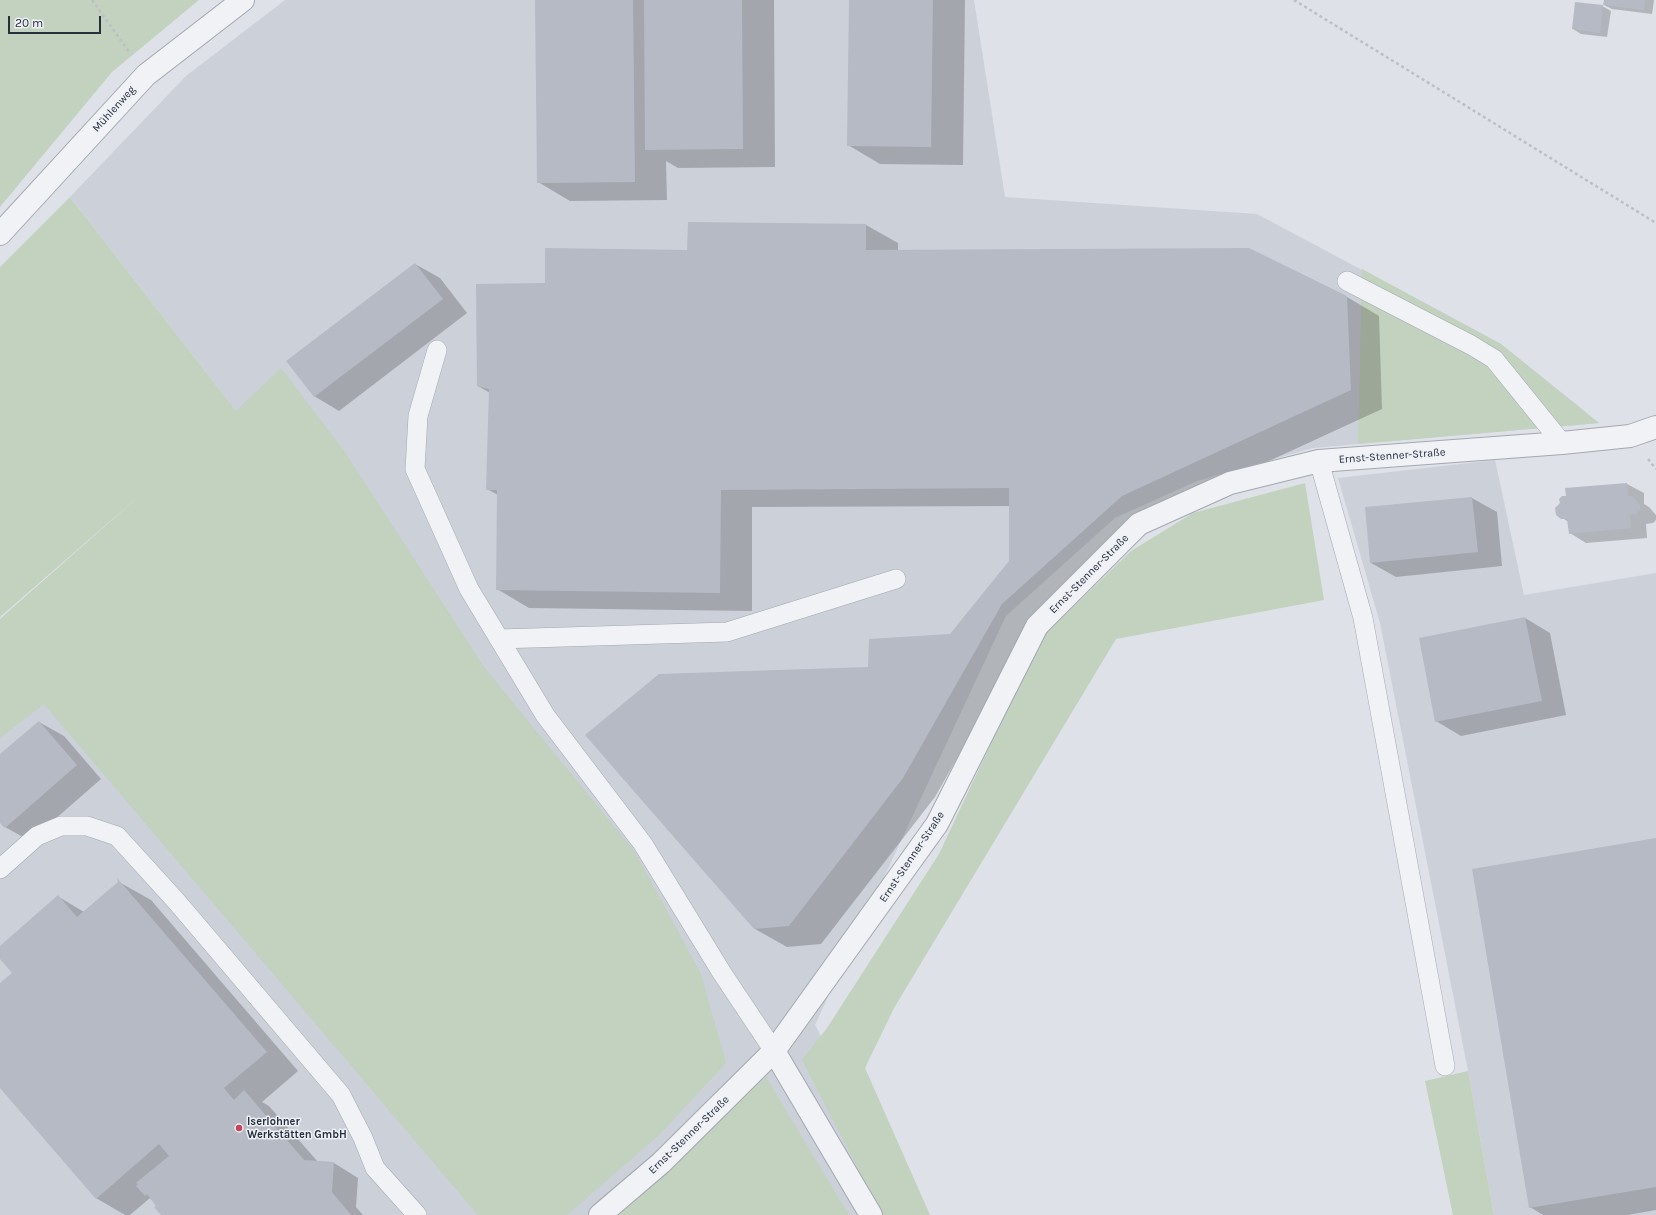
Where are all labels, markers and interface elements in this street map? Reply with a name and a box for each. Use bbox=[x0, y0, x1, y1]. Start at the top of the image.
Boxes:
scale bar bbox=[10, 8, 103, 34]
text: 20 m bbox=[15, 16, 43, 30]
street label: Mühlenweg bbox=[90, 83, 138, 135]
street label: Ernst-Stenner-Straße bbox=[1338, 446, 1446, 466]
street label: Ernst-Stenner-Straße bbox=[1047, 532, 1131, 616]
street label: Ernst-Stenner-Straße bbox=[877, 809, 947, 905]
street label: Ernst-Stenner-Straße bbox=[646, 1093, 732, 1177]
place label: Iserlohner Werkstätten GmbH bbox=[247, 1115, 347, 1141]
marker: Iserlohner Werkstätten GmbH bbox=[234, 1123, 244, 1133]

